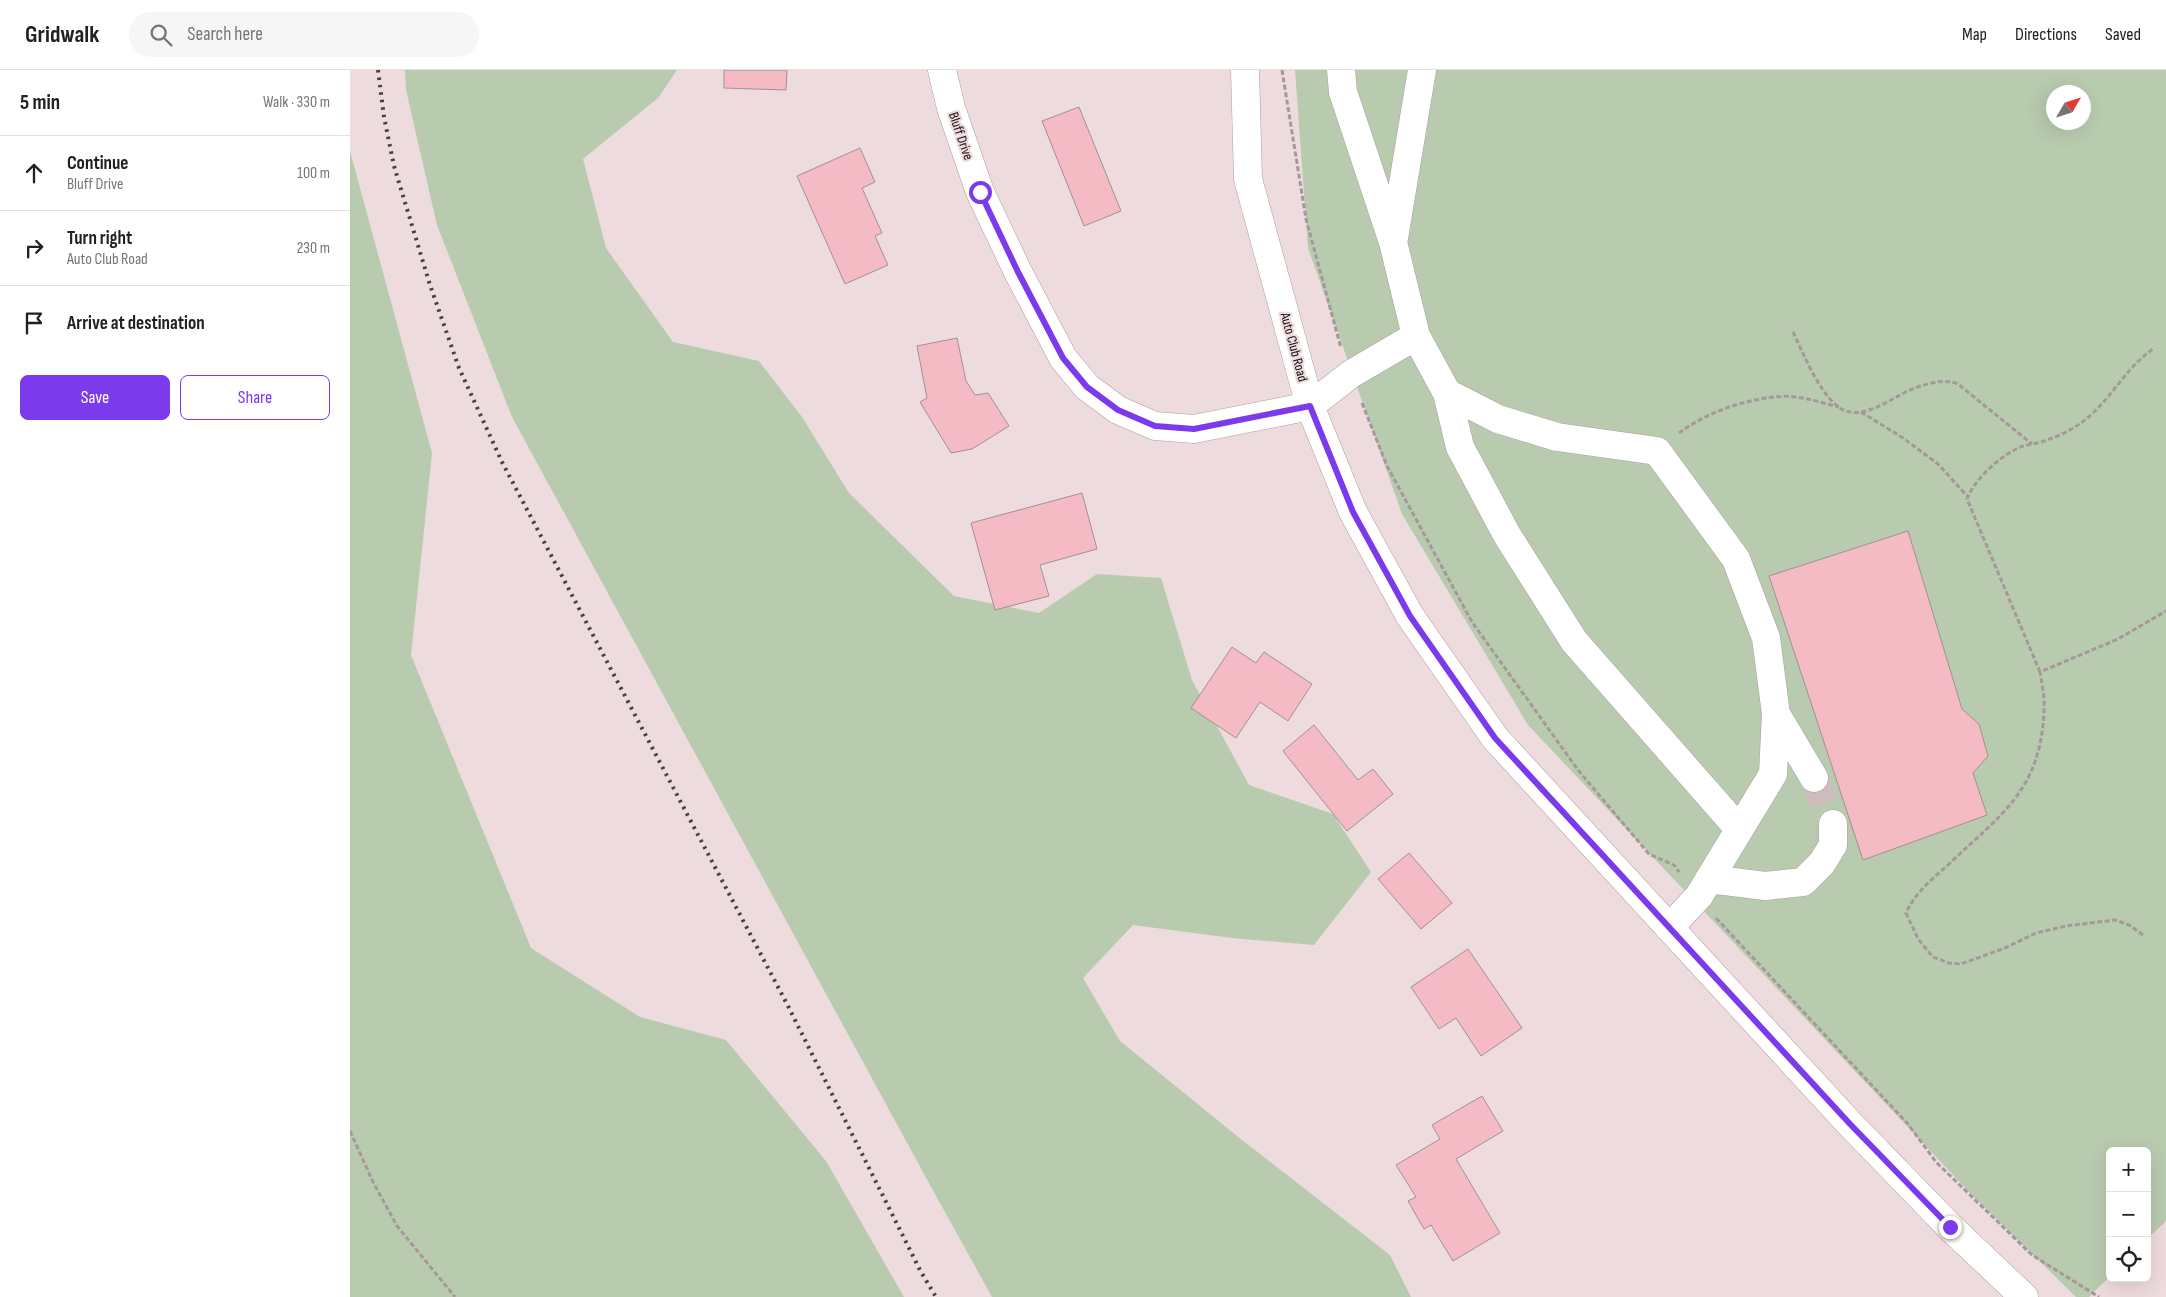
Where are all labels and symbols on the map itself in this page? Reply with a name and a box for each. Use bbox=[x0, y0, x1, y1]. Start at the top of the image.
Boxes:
north arrow bbox=[2046, 85, 2091, 130]
street label: Bluff Drive bbox=[945, 110, 977, 162]
route start bbox=[969, 181, 992, 204]
street label: Auto Club Road bbox=[1276, 310, 1311, 383]
route end bbox=[1939, 1216, 1962, 1239]

